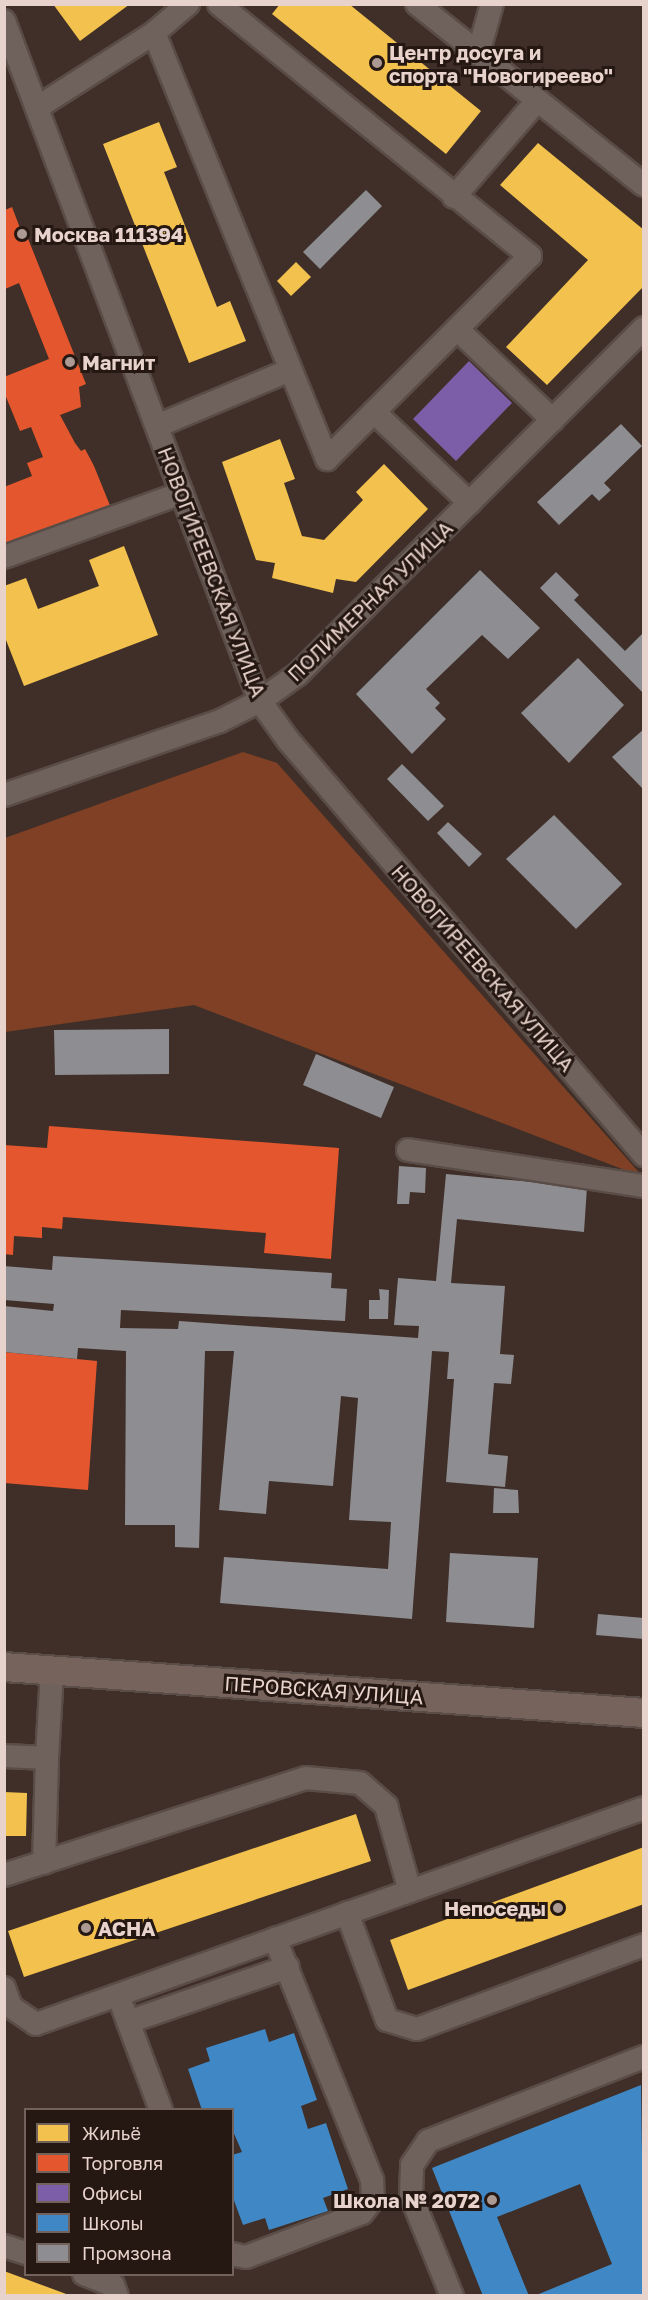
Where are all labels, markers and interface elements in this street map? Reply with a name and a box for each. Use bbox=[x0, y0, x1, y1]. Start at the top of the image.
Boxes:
place label: Центр досуга и спорта "Новогиреево" bbox=[389, 40, 613, 87]
marker: Центр досуга и спорта "Новогиреево" bbox=[370, 56, 384, 70]
place label: Москва 111394 bbox=[34, 222, 183, 246]
marker: Москва 111394 bbox=[15, 227, 29, 241]
place label: Магнит bbox=[82, 350, 155, 374]
marker: Магнит bbox=[63, 355, 77, 369]
street label: НОВОГИРЕЕВСКАЯ УЛИЦА bbox=[153, 443, 271, 701]
street label: ПОЛИМЕРНАЯ УЛИЦА bbox=[283, 516, 457, 686]
street label: НОВОГИРЕЕВСКАЯ УЛИЦА bbox=[387, 860, 579, 1076]
street label: ПЕРОВСКАЯ УЛИЦА bbox=[224, 1671, 424, 1709]
place label: Непоседы bbox=[444, 1896, 546, 1920]
marker: Непоседы bbox=[551, 1901, 565, 1915]
place label: АСНА bbox=[98, 1916, 155, 1940]
marker: АСНА bbox=[79, 1921, 93, 1935]
legend bbox=[24, 2108, 234, 2276]
text: Жильё bbox=[82, 2122, 141, 2144]
text: Торговля bbox=[82, 2152, 163, 2174]
text: Офисы bbox=[82, 2182, 143, 2204]
place label: Школа № 2072 bbox=[333, 2188, 480, 2212]
marker: Школа № 2072 bbox=[485, 2193, 499, 2207]
text: Школы bbox=[82, 2212, 144, 2234]
text: Промзона bbox=[82, 2242, 172, 2264]

